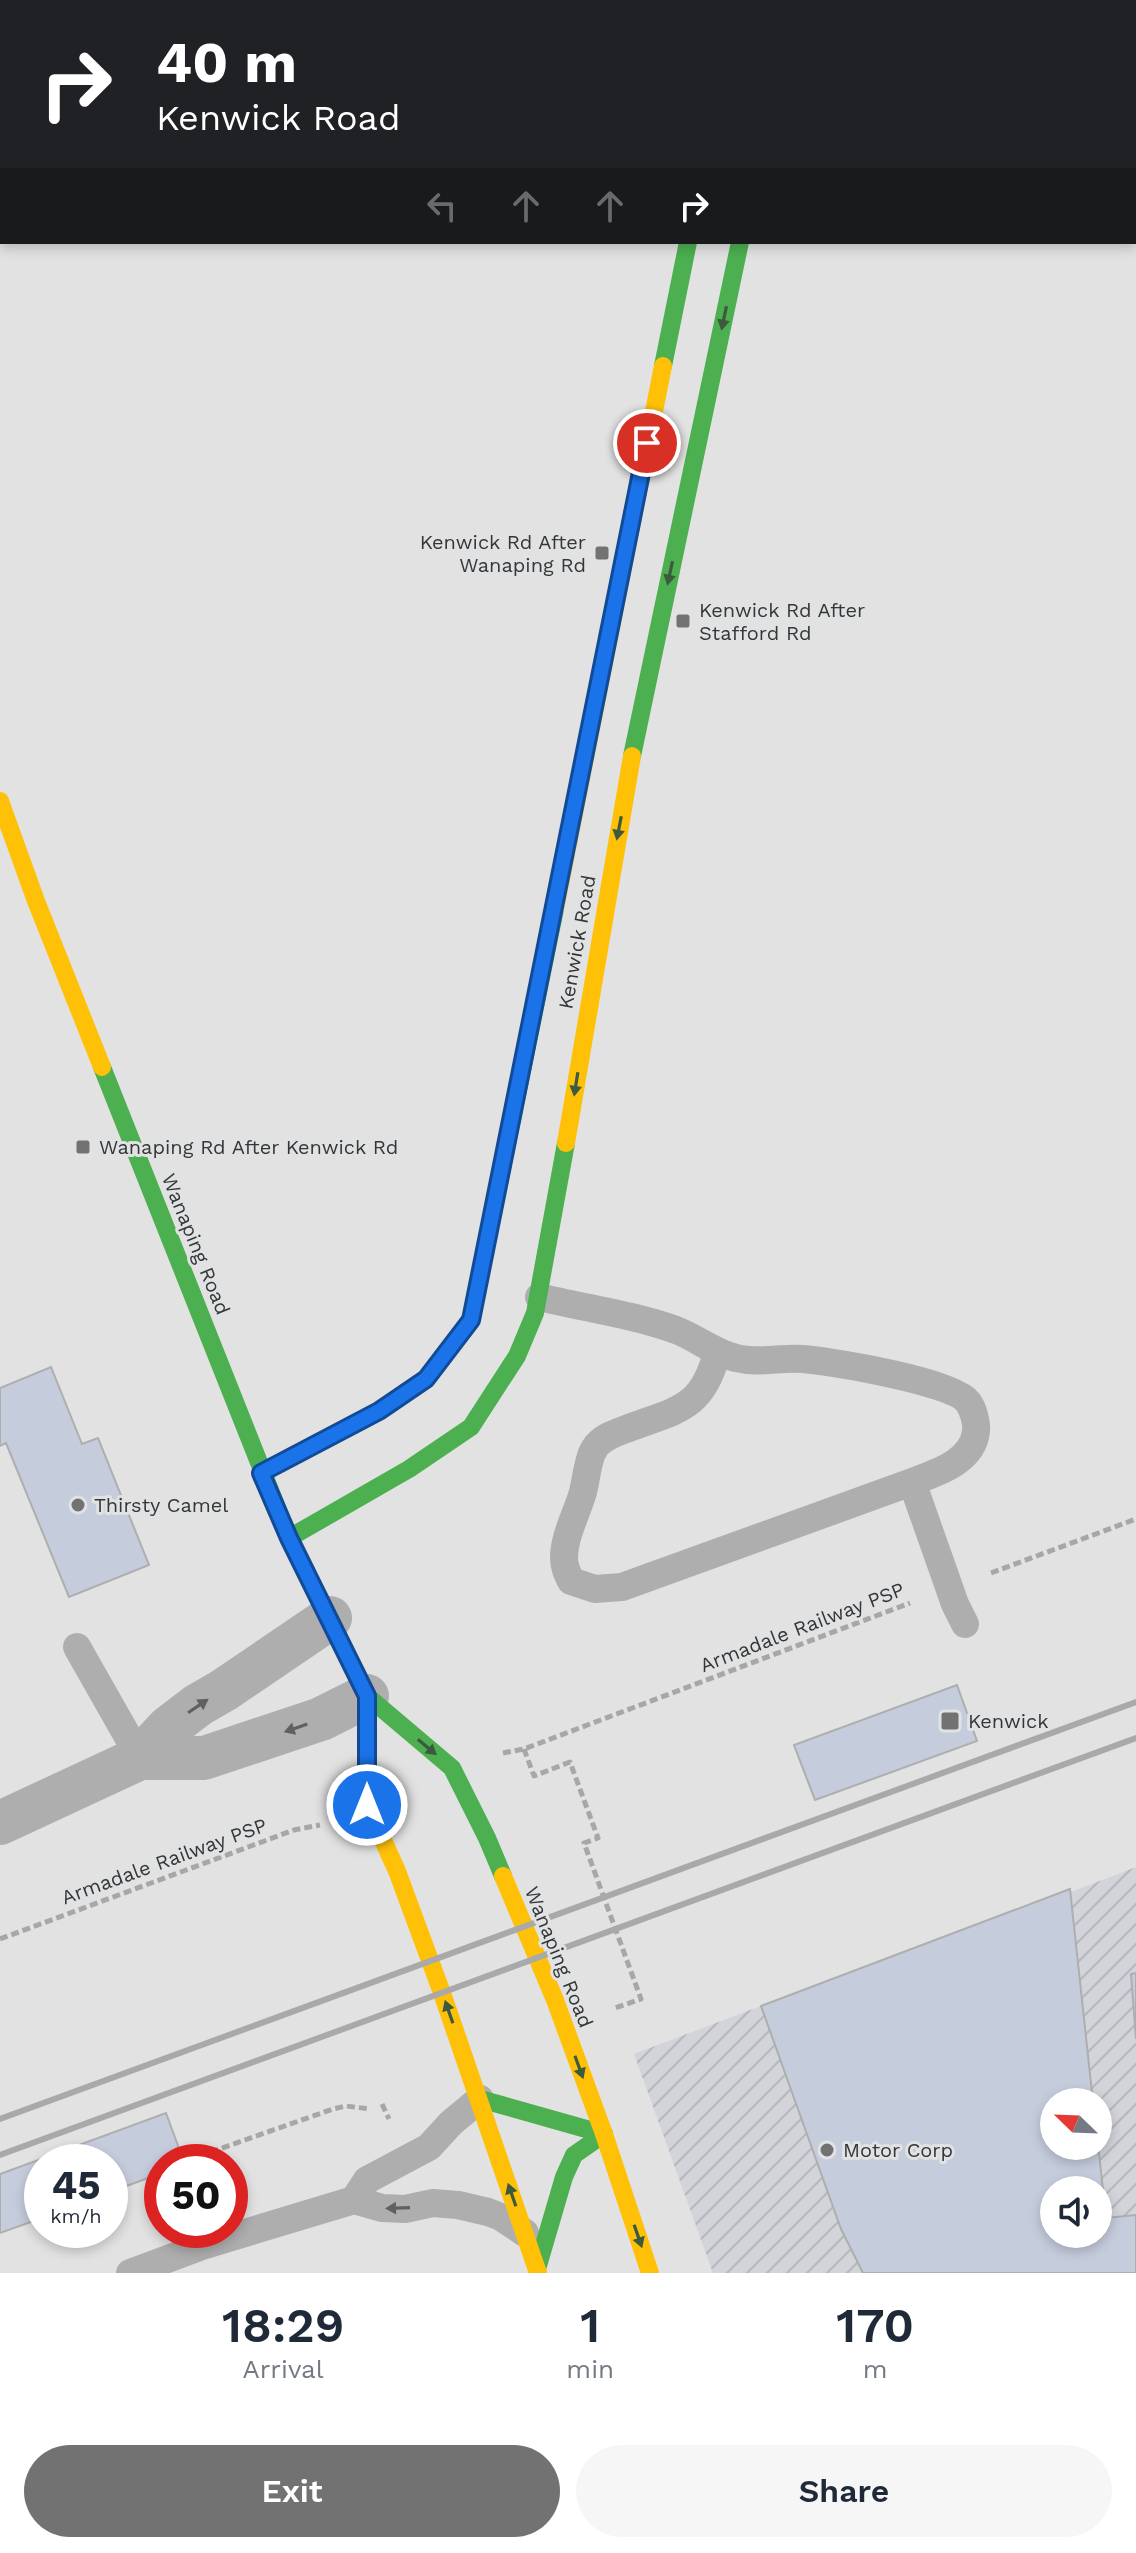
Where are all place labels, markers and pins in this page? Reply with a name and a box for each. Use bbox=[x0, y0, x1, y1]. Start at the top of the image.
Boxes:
pin bbox=[613, 409, 681, 477]
place label: Kenwick Rd After Wanaping Rd bbox=[420, 530, 586, 577]
marker: Kenwick Rd After Wanaping Rd bbox=[593, 544, 611, 562]
place label: Kenwick Rd After Stafford Rd bbox=[699, 598, 865, 645]
marker: Kenwick Rd After Stafford Rd bbox=[674, 612, 692, 630]
place label: Wanaping Rd After Kenwick Rd bbox=[99, 1135, 398, 1159]
marker: Wanaping Rd After Kenwick Rd bbox=[74, 1138, 92, 1156]
place label: Thirsty Camel bbox=[94, 1493, 228, 1517]
marker: Thirsty Camel bbox=[69, 1496, 87, 1514]
place label: Kenwick bbox=[968, 1709, 1049, 1733]
marker: Kenwick bbox=[939, 1710, 961, 1732]
place label: Motor Corp bbox=[843, 2138, 953, 2162]
marker: Motor Corp bbox=[818, 2141, 836, 2159]

